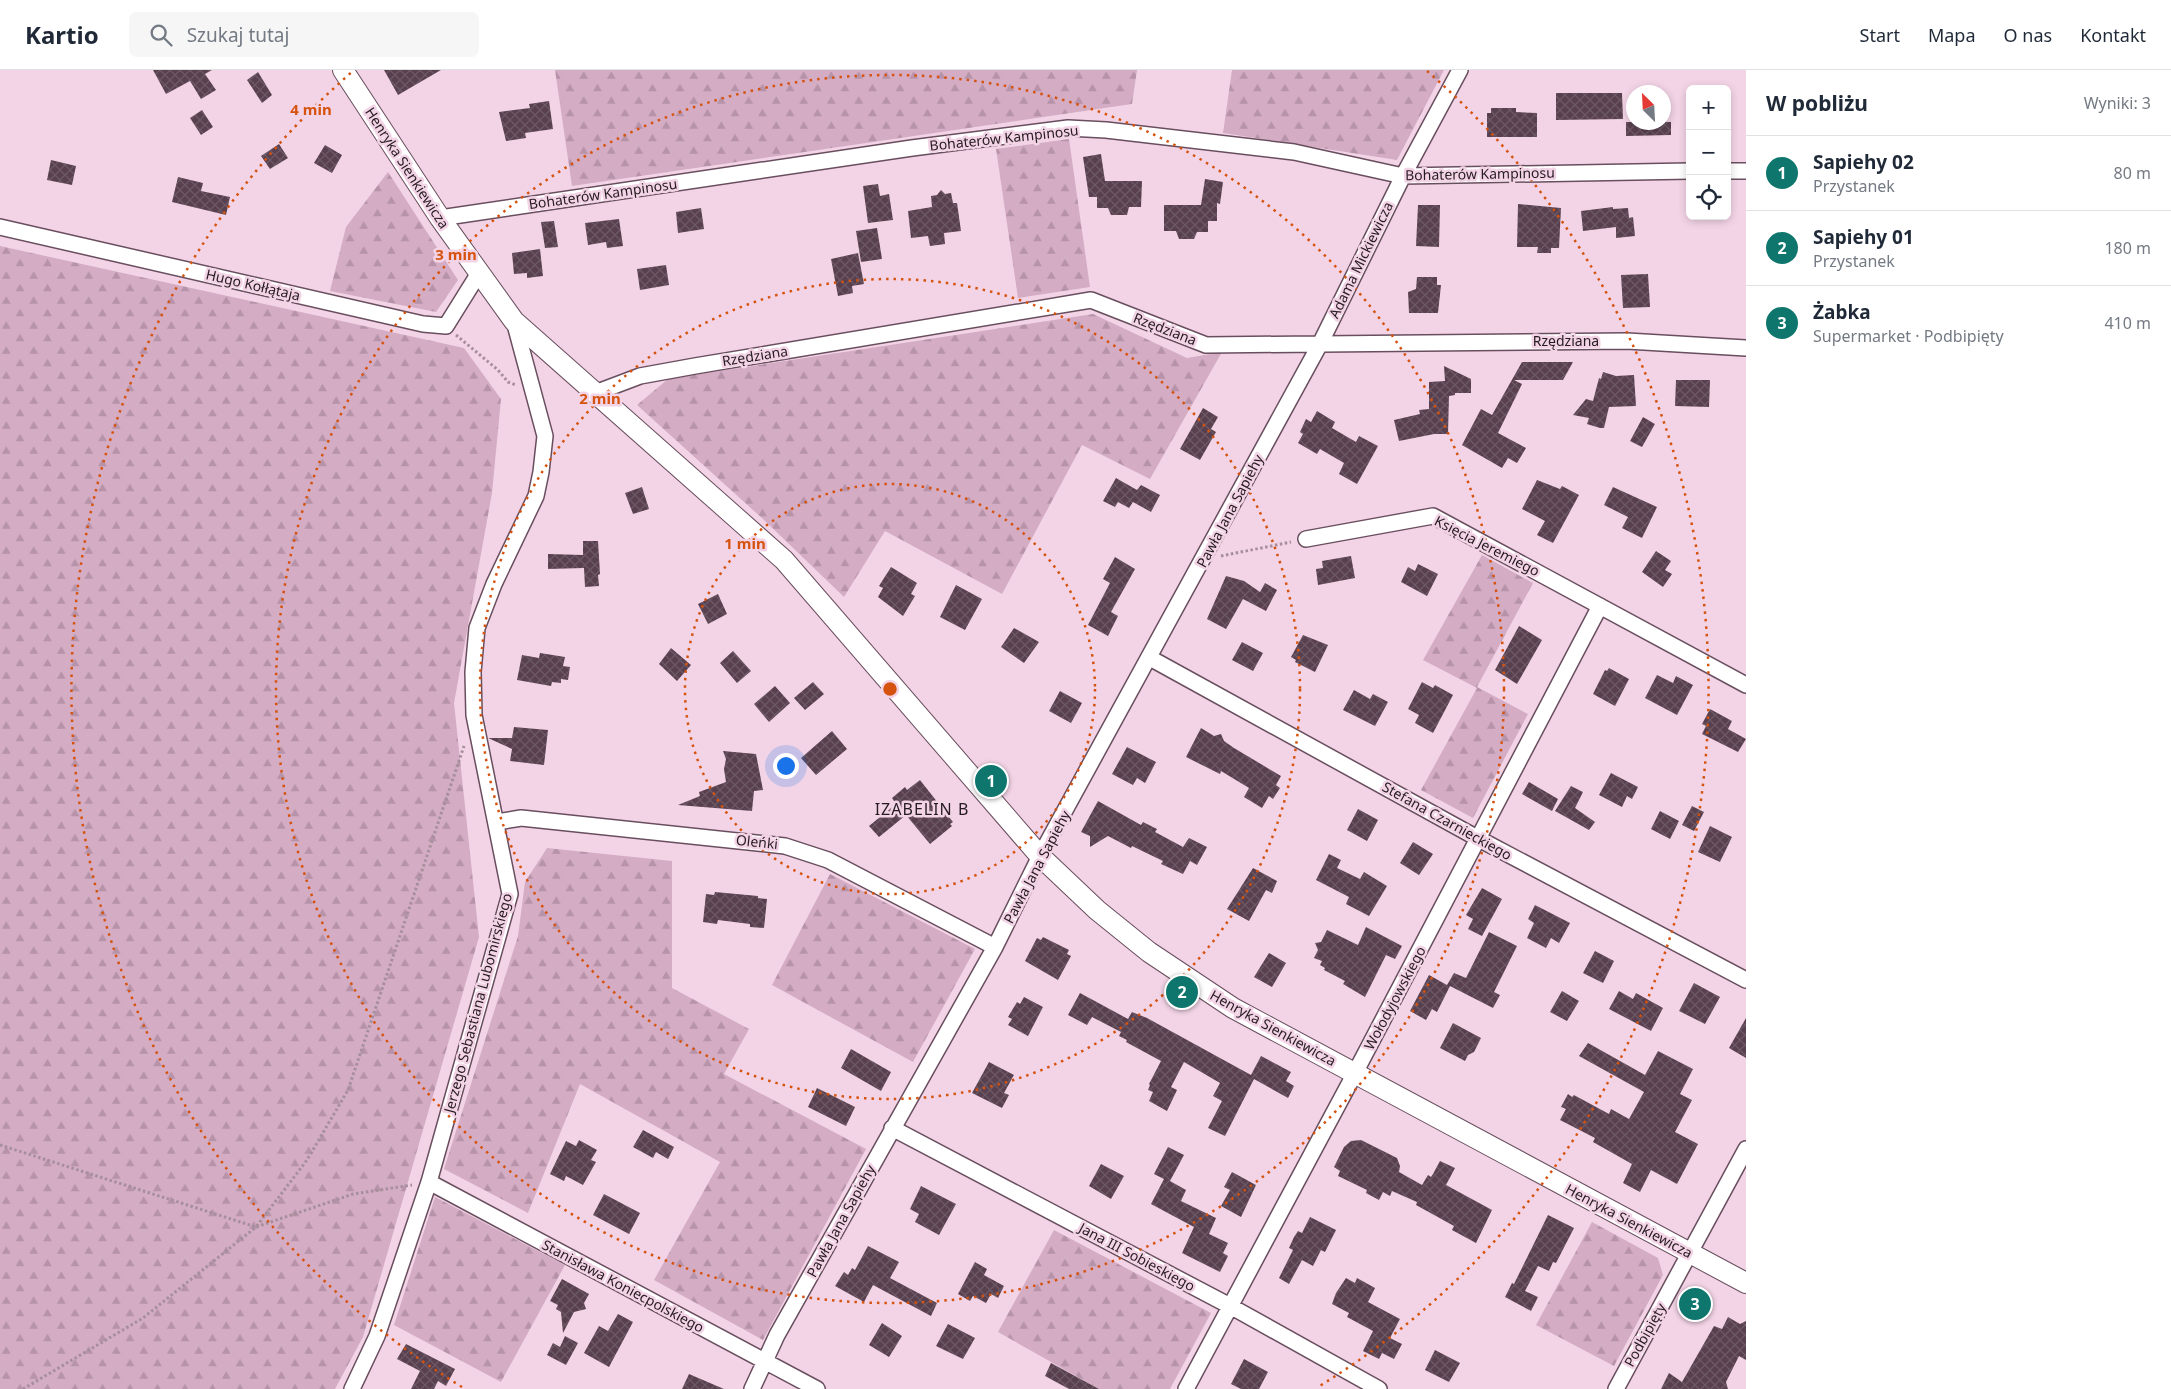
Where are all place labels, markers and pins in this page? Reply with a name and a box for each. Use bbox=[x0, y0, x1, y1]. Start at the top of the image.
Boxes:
centre of rings bbox=[881, 680, 899, 698]
pin: 1 bbox=[975, 762, 1007, 800]
pin: 2 bbox=[1166, 973, 1198, 1011]
pin: 3 bbox=[1679, 1285, 1711, 1323]

